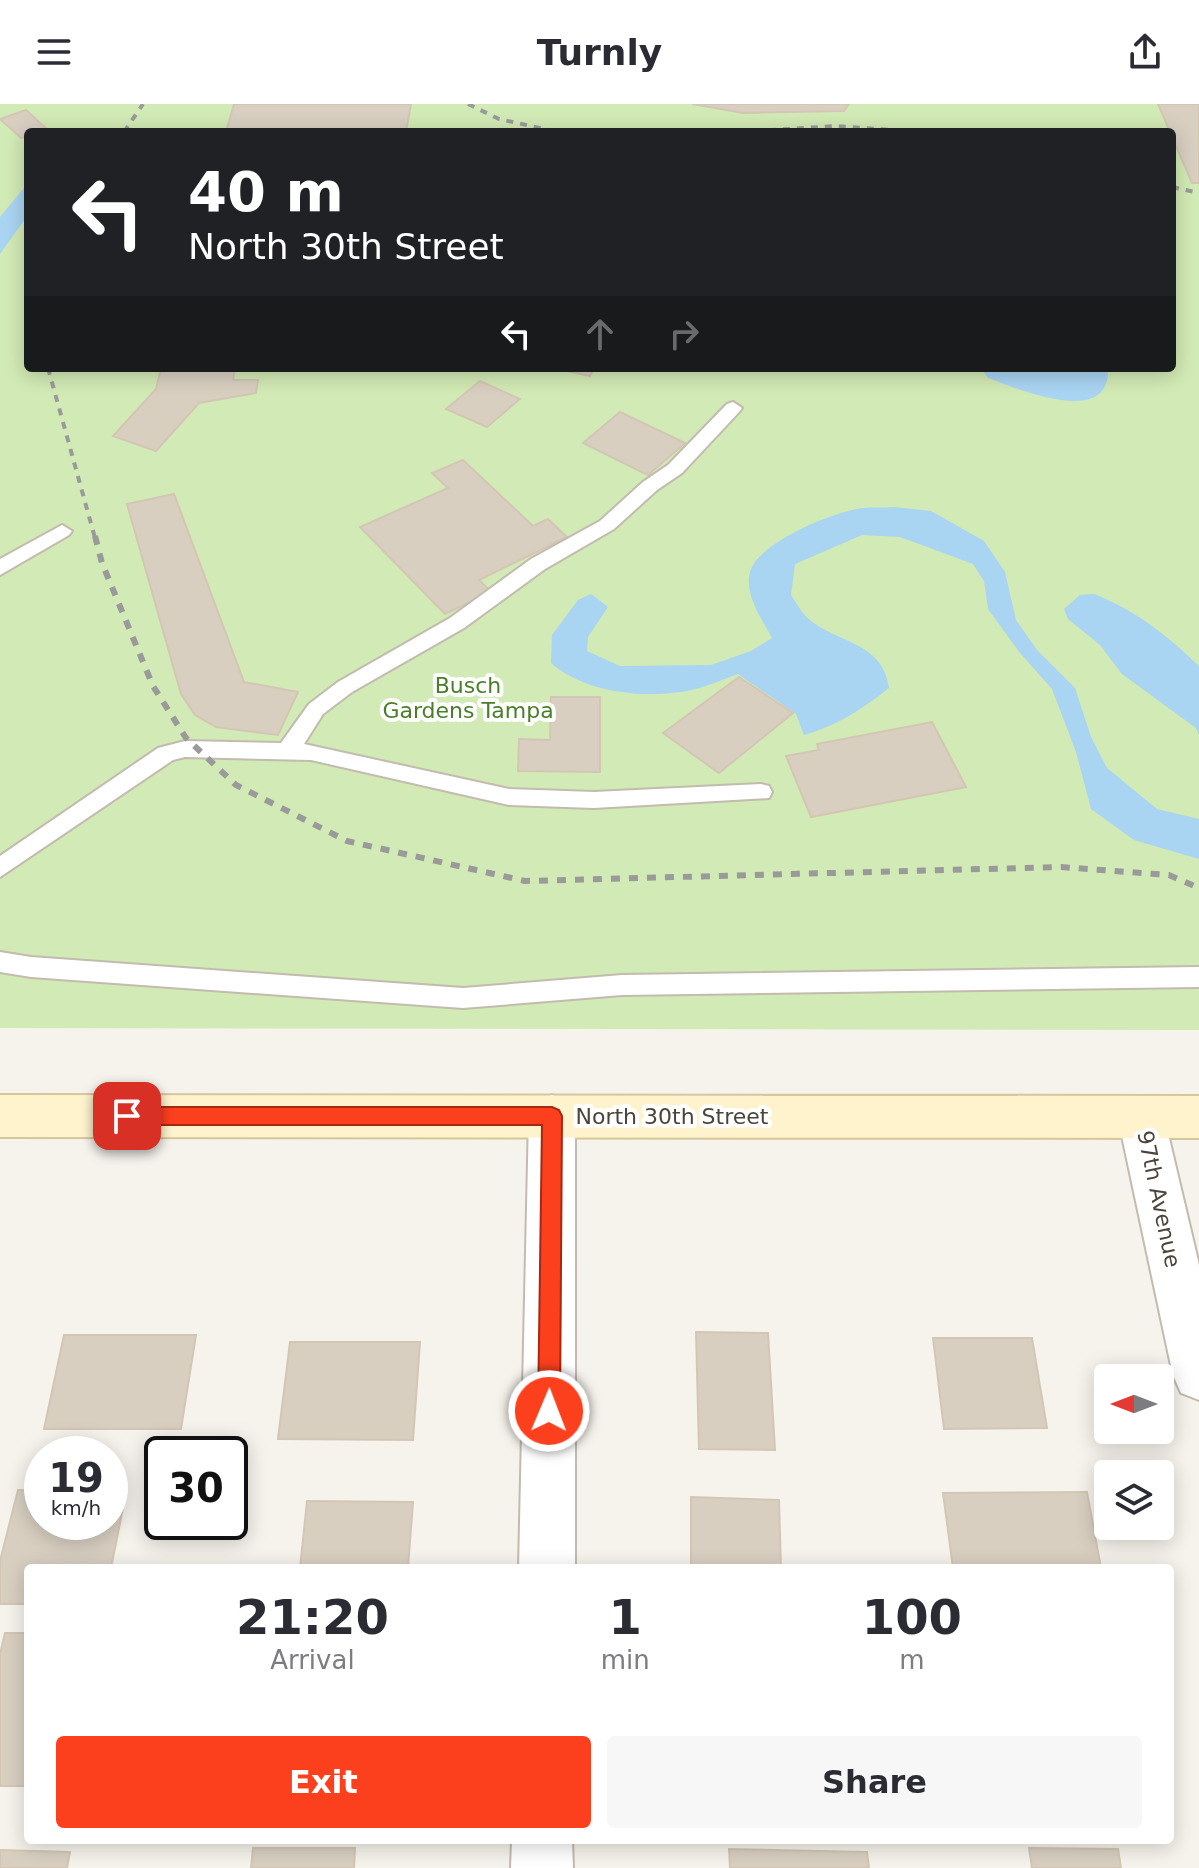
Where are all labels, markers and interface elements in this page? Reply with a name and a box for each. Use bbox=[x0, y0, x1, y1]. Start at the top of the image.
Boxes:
icon: menu bbox=[32, 30, 76, 74]
icon: share bbox=[1123, 30, 1167, 74]
text: Turnly bbox=[537, 32, 662, 73]
text: 40 m bbox=[188, 159, 344, 224]
icon: left bbox=[56, 160, 160, 264]
text: North 30th Street bbox=[188, 226, 504, 267]
icon: left bbox=[494, 312, 538, 356]
icon: ahead bbox=[578, 312, 622, 356]
icon: right bbox=[662, 312, 706, 356]
park label: Busch Gardens Tampa bbox=[382, 673, 554, 723]
pin bbox=[93, 1082, 161, 1150]
icon: arrive bbox=[105, 1094, 149, 1138]
street label: North 30th Street bbox=[576, 1104, 769, 1129]
street label: 97th Avenue bbox=[1132, 1128, 1186, 1270]
north arrow bbox=[1094, 1364, 1174, 1444]
map controls bbox=[1094, 1364, 1174, 1540]
position arrow bbox=[507, 1369, 591, 1453]
speed limit sign: 30 bbox=[144, 1436, 248, 1540]
text: 19 bbox=[48, 1455, 104, 1501]
button: layers bbox=[1094, 1460, 1174, 1540]
text: km/h bbox=[51, 1496, 101, 1520]
text: 21:20 bbox=[236, 1589, 389, 1645]
text: 1 bbox=[609, 1589, 642, 1645]
text: 100 bbox=[862, 1589, 962, 1645]
text: Arrival bbox=[270, 1645, 355, 1675]
text: min bbox=[601, 1645, 650, 1675]
text: m bbox=[899, 1645, 925, 1675]
button: Exit bbox=[56, 1736, 591, 1828]
button: Share bbox=[607, 1736, 1142, 1828]

